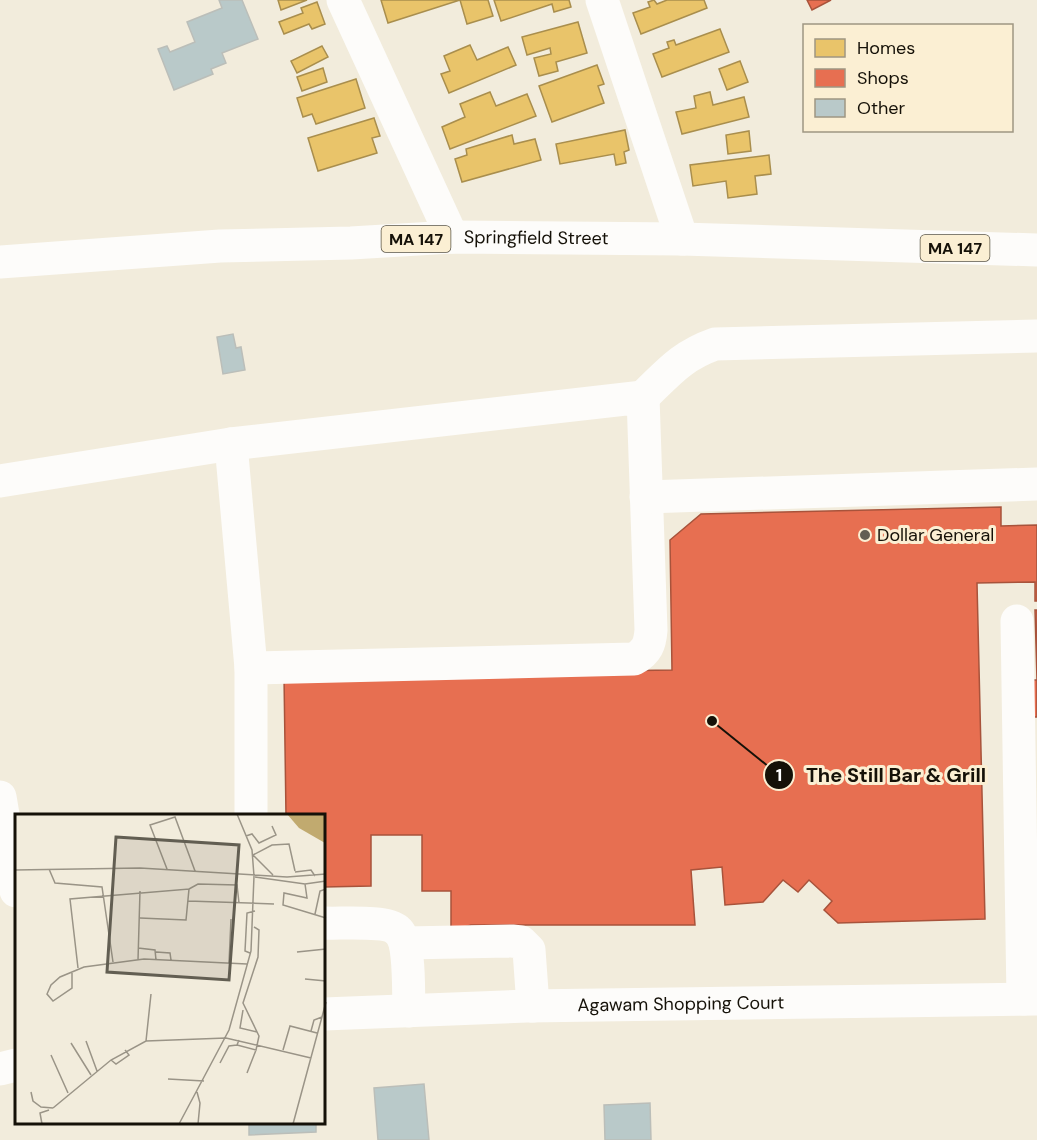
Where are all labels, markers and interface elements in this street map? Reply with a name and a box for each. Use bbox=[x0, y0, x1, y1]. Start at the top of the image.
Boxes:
legend bbox=[803, 24, 1013, 132]
text: Homes bbox=[857, 36, 915, 60]
text: Shops bbox=[857, 66, 909, 90]
text: Other bbox=[857, 96, 906, 120]
street label: Springfield Street bbox=[464, 225, 609, 250]
road number: MA 147 bbox=[382, 226, 450, 252]
road number: MA 147 bbox=[920, 235, 990, 261]
place label: Dollar General bbox=[877, 523, 994, 547]
marker: Dollar General bbox=[858, 528, 872, 542]
callout: The Still Bar & Grill bbox=[764, 756, 998, 794]
text: The Still Bar & Grill bbox=[806, 762, 986, 788]
text: 1 bbox=[776, 763, 782, 787]
inset map bbox=[15, 814, 326, 1125]
street label: Agawam Shopping Court bbox=[577, 990, 784, 1017]

